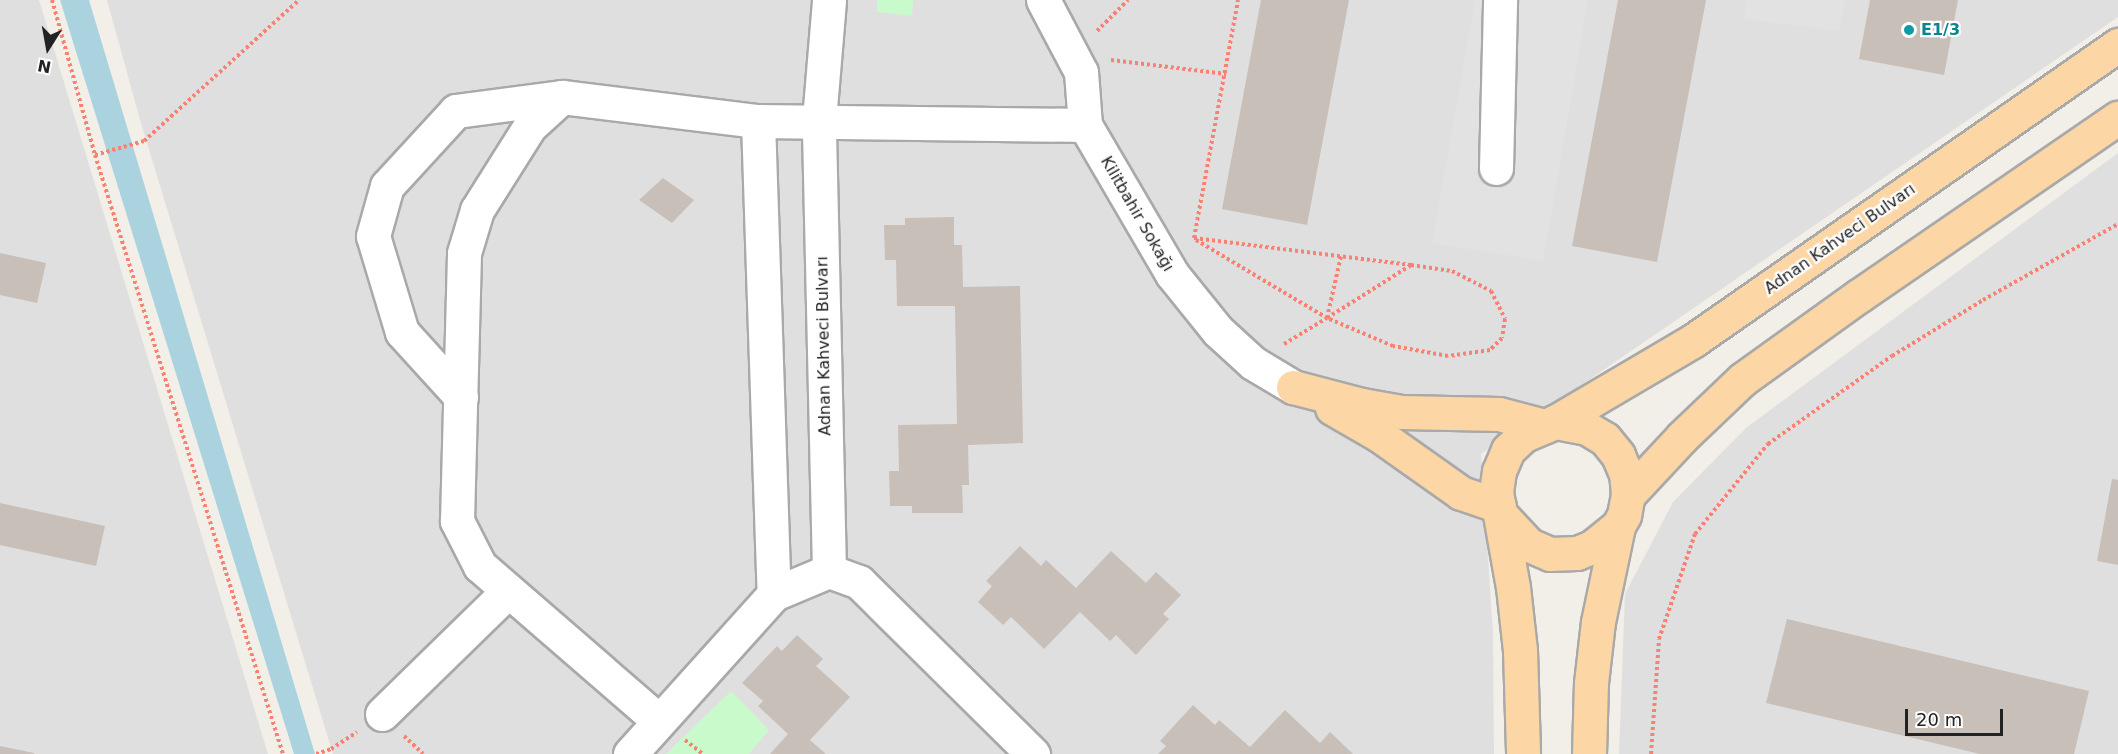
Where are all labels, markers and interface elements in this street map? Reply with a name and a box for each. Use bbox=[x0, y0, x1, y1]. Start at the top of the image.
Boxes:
north arrow bbox=[18, 18, 78, 78]
place label: E1/3 bbox=[1921, 20, 1960, 40]
marker: E1/3 bbox=[1902, 23, 1916, 37]
text: N bbox=[36, 56, 53, 77]
street label: Kilitbahir Sokağı bbox=[1096, 153, 1178, 275]
street label: Adnan Kahveci Bulvarı bbox=[1761, 180, 1919, 298]
street label: Adnan Kahveci Bulvarı bbox=[813, 256, 835, 436]
scale bar bbox=[1908, 697, 2006, 735]
text: 20 m bbox=[1916, 709, 1962, 730]

